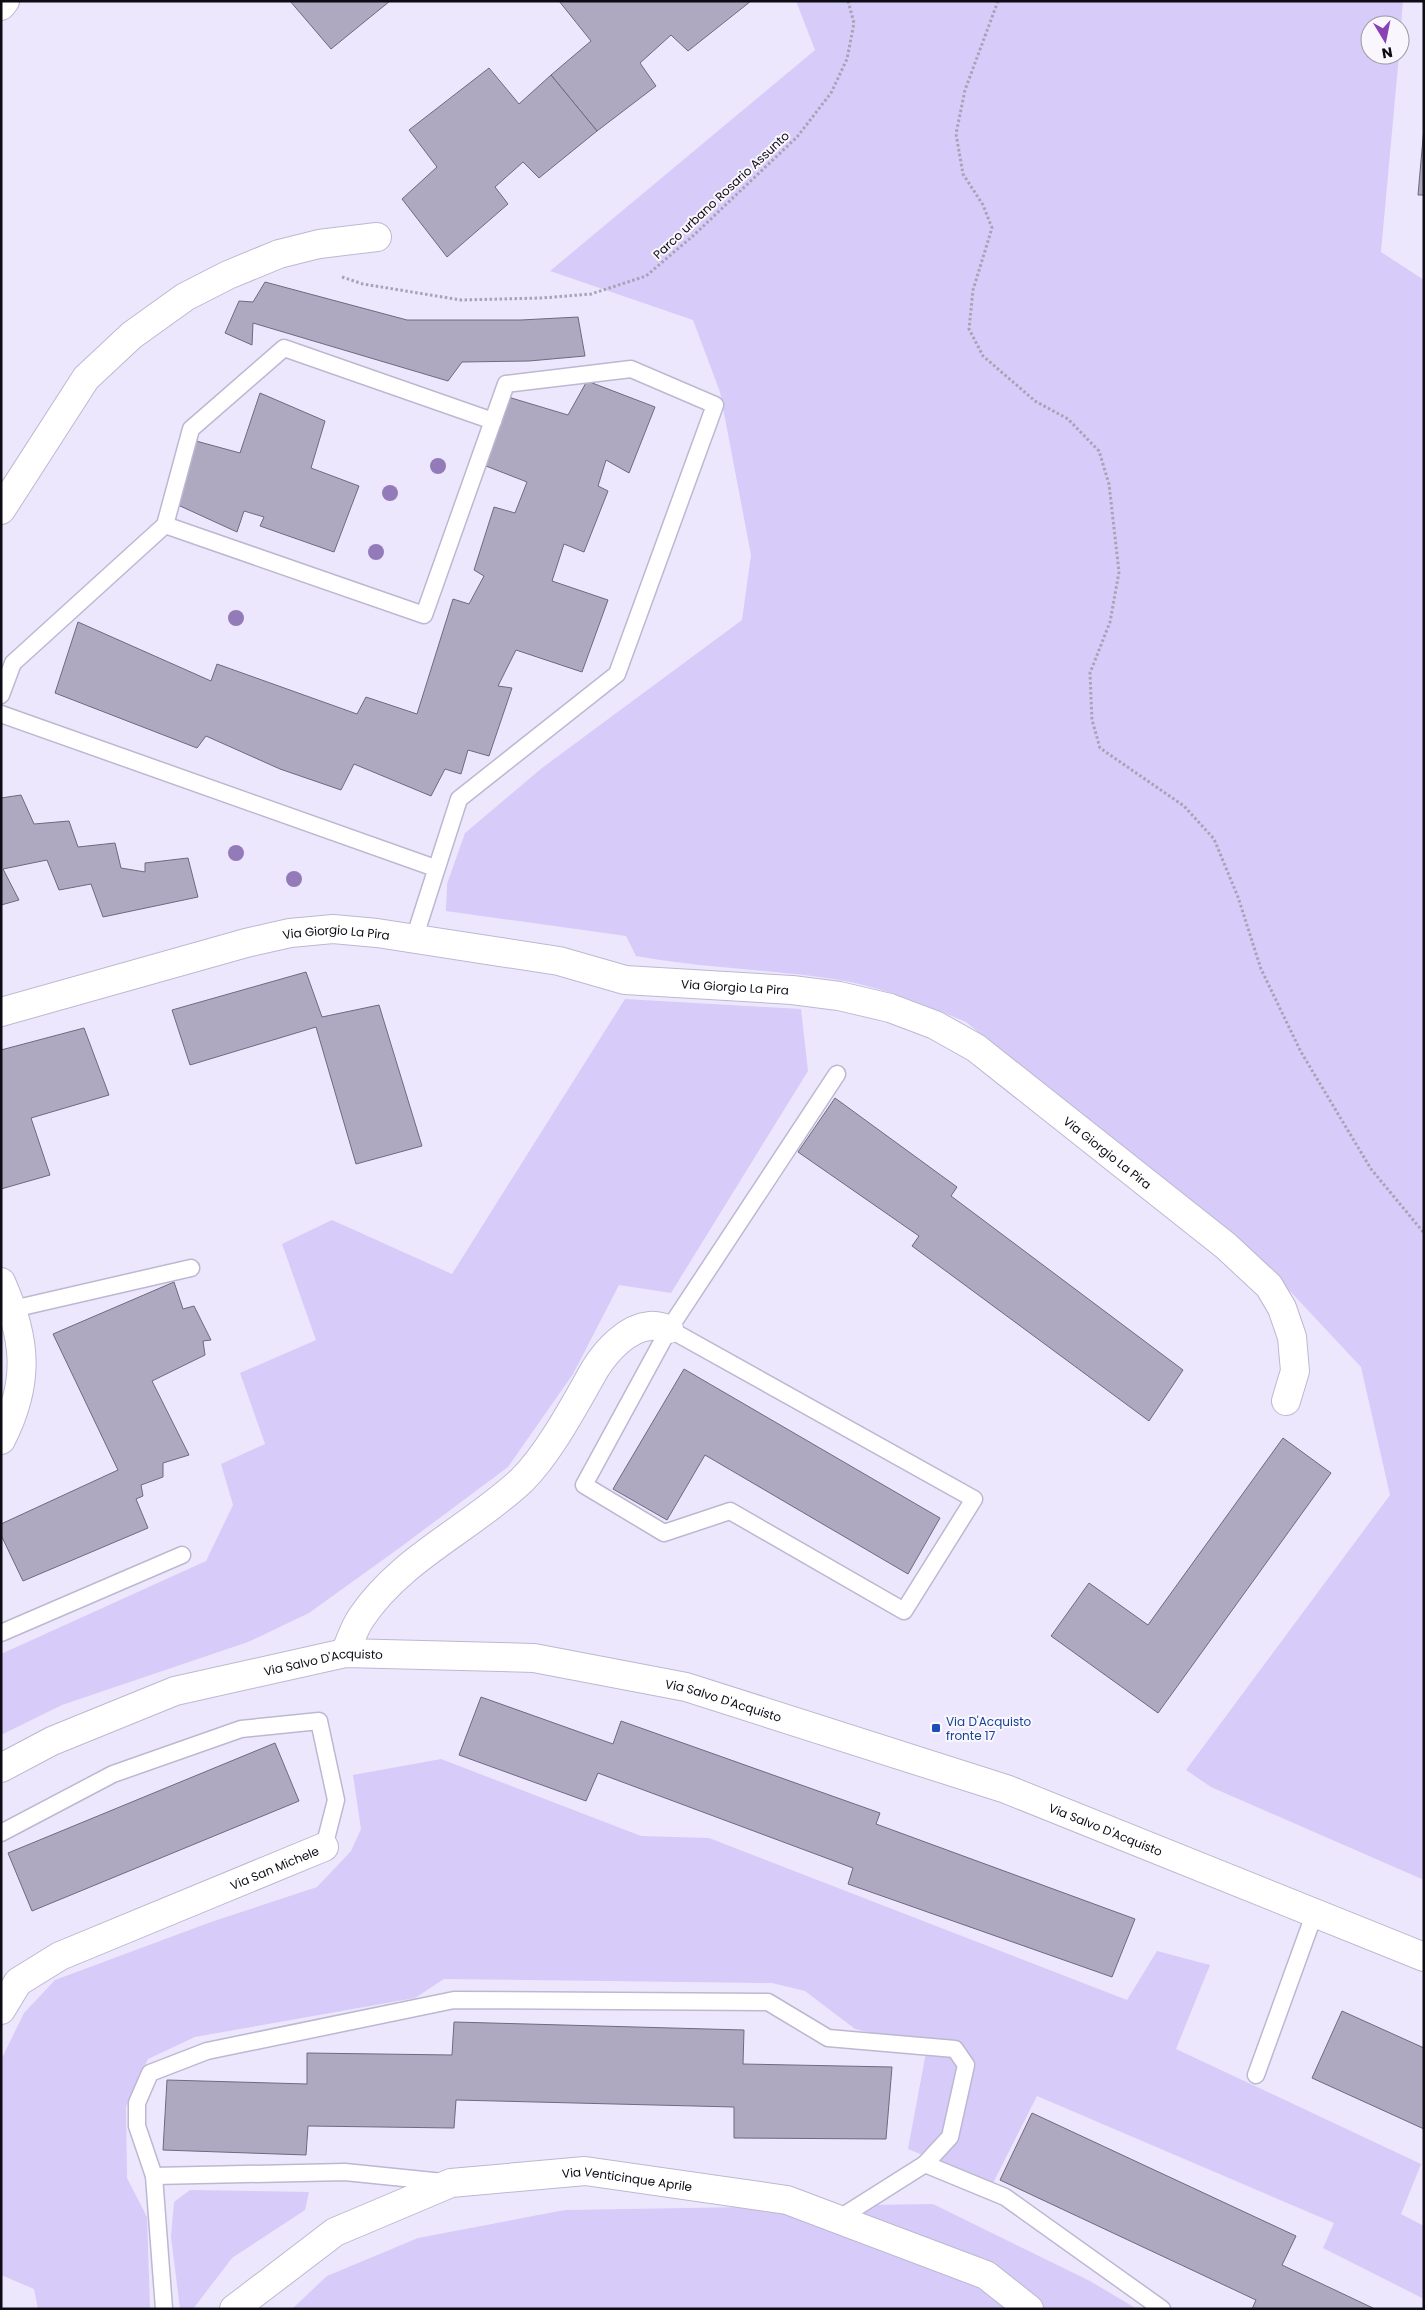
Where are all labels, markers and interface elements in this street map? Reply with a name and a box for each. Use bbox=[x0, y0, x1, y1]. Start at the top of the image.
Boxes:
north arrow bbox=[1360, 15, 1410, 65]
text: N bbox=[1380, 42, 1394, 64]
street label: Parco urbano Rosario Assunto bbox=[649, 127, 793, 263]
street label: Via Giorgio La Pira bbox=[281, 920, 391, 943]
street label: Via Giorgio La Pira bbox=[681, 975, 789, 998]
street label: Via Giorgio La Pira bbox=[1060, 1112, 1155, 1192]
street label: Via Salvo D'Acquisto bbox=[262, 1645, 383, 1679]
street label: Via Salvo D'Acquisto bbox=[664, 1675, 784, 1726]
place label: Via D'Acquisto fronte 17 bbox=[946, 1713, 1032, 1744]
marker: Via D'Acquisto fronte 17 bbox=[930, 1722, 942, 1734]
street label: Via Salvo D'Acquisto bbox=[1047, 1799, 1166, 1860]
street label: Via San Michele bbox=[227, 1842, 321, 1893]
street label: Via Venticinque Aprile bbox=[561, 2162, 693, 2195]

